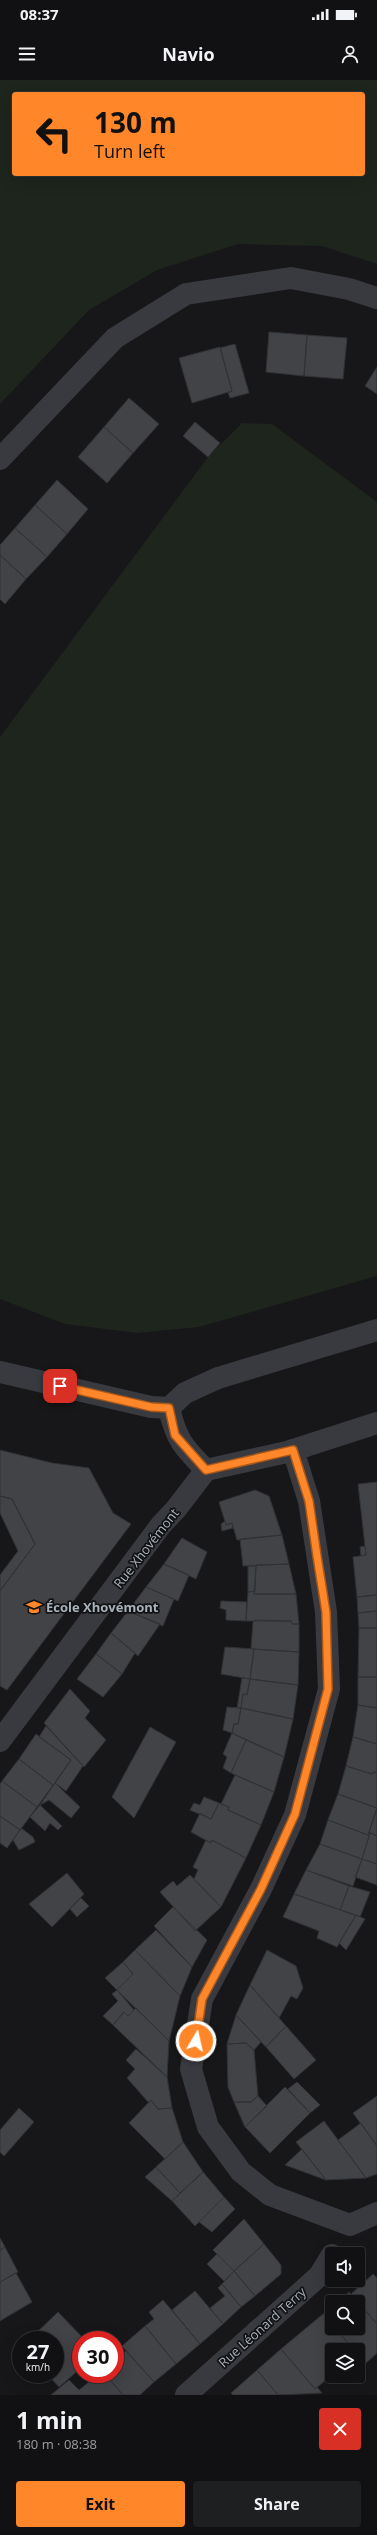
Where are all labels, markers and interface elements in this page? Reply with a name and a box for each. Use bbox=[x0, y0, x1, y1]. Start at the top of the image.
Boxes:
text: 08:37 bbox=[20, 4, 59, 24]
text: Navio bbox=[162, 42, 215, 66]
icon: menu bbox=[16, 43, 38, 65]
icon: person bbox=[339, 43, 361, 65]
text: 130 m bbox=[94, 103, 177, 141]
icon: left bbox=[28, 108, 80, 160]
text: Turn left bbox=[94, 139, 165, 163]
pin bbox=[43, 1369, 77, 1403]
icon: arrive bbox=[49, 1375, 71, 1397]
street label: Rue Xhovémont bbox=[109, 1504, 183, 1591]
school or university icon: École Xhovémont bbox=[25, 1598, 43, 1616]
place label: École Xhovémont bbox=[46, 1598, 159, 1616]
position arrow bbox=[175, 2020, 217, 2062]
map controls bbox=[325, 2247, 365, 2383]
button: sound bbox=[325, 2247, 365, 2287]
street label: Rue Léonard Terry bbox=[214, 2283, 310, 2371]
button: search bbox=[325, 2295, 365, 2335]
speed limit sign: 30 bbox=[72, 2331, 124, 2383]
text: 27 bbox=[27, 2338, 49, 2365]
button: layers bbox=[325, 2343, 365, 2383]
text: km/h bbox=[26, 2360, 50, 2374]
text: 1 min bbox=[16, 2403, 83, 2436]
button: close bbox=[319, 2408, 361, 2450]
text: 180 m · 08:38 bbox=[16, 2435, 97, 2453]
button: Exit bbox=[16, 2481, 185, 2527]
button: Share bbox=[193, 2481, 361, 2527]

